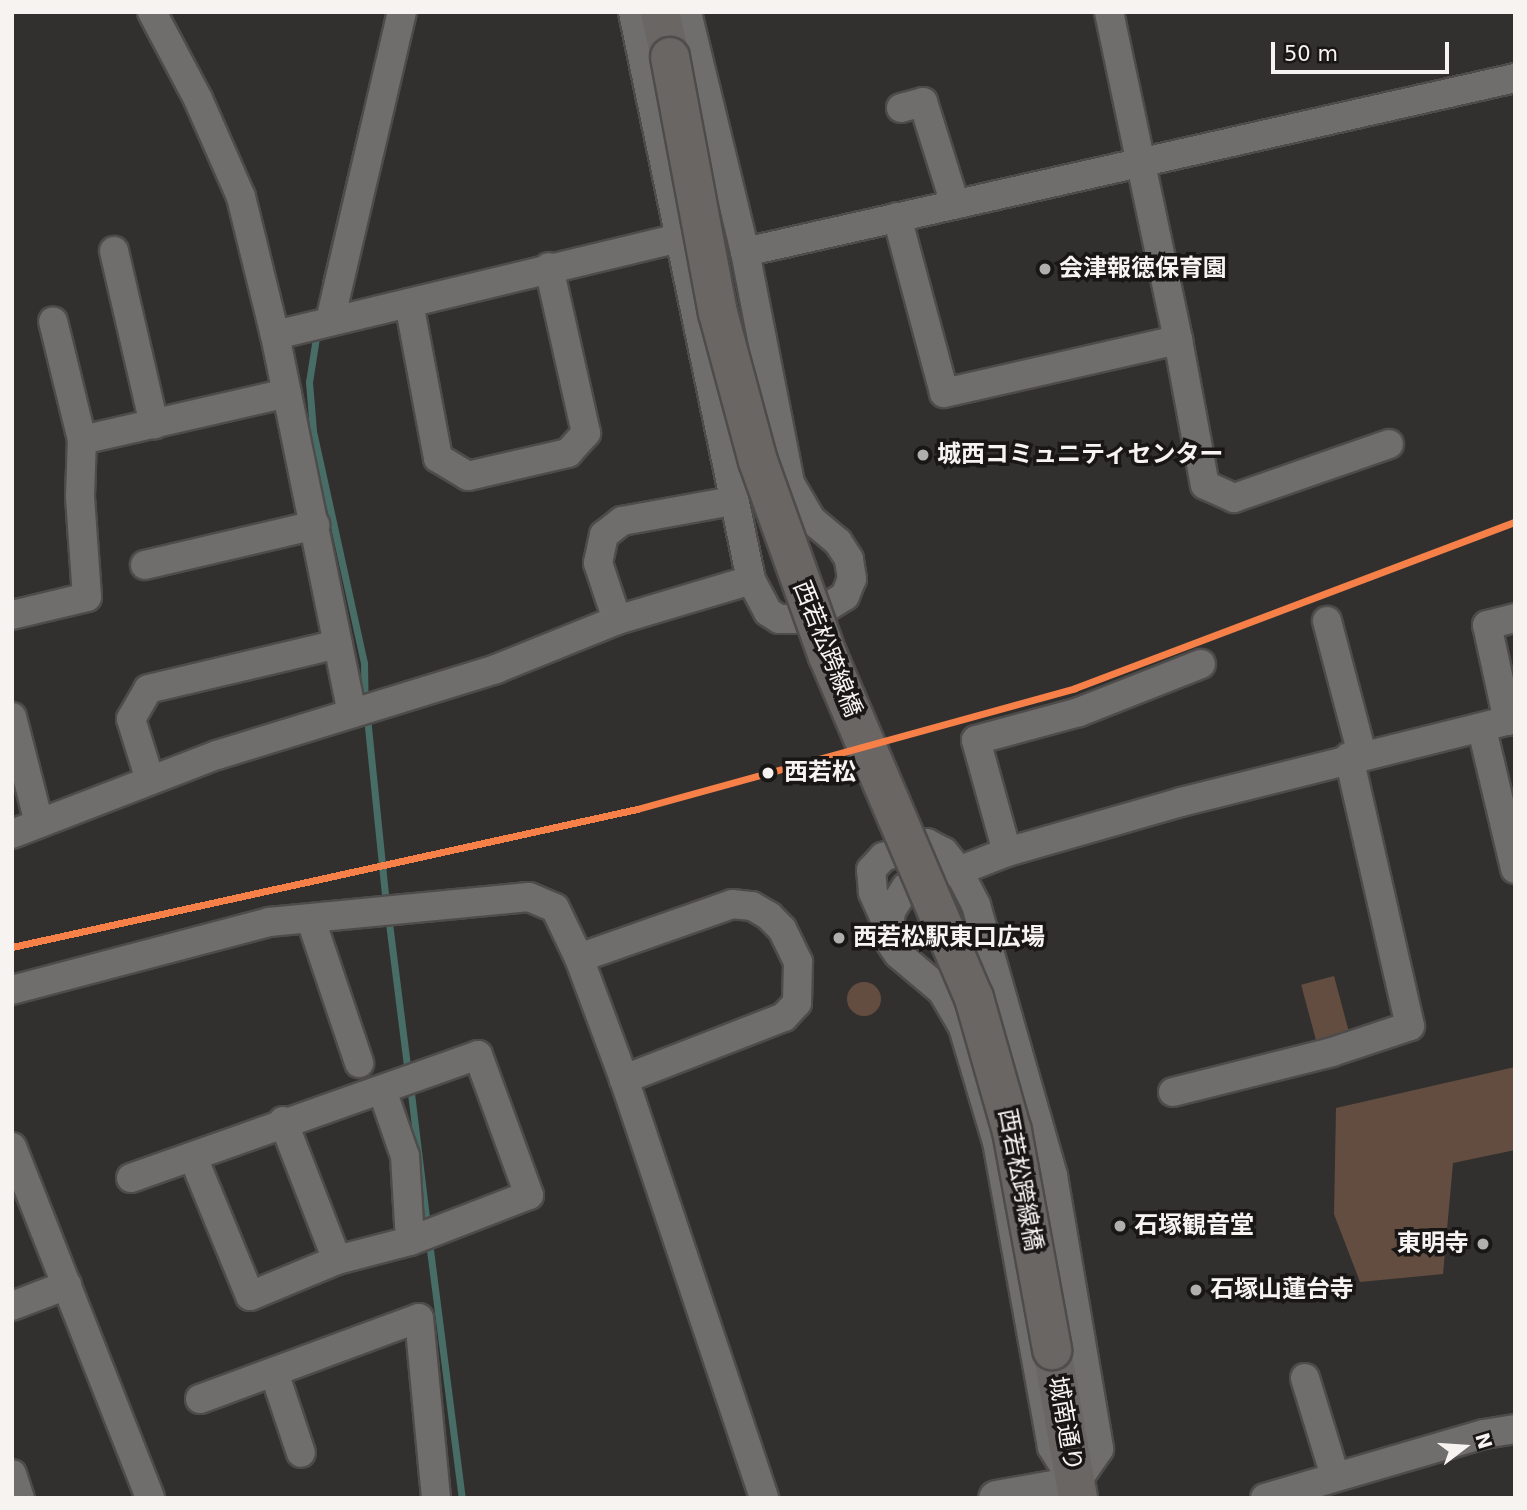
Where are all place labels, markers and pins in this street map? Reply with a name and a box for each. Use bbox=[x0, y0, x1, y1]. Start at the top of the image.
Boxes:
place label: 会津報徳保育園 bbox=[1059, 255, 1227, 283]
marker: 会津報徳保育園 bbox=[1037, 261, 1053, 277]
place label: 城西コミュニティセンター bbox=[937, 441, 1225, 469]
marker: 城西コミュニティセンター bbox=[915, 447, 931, 463]
place label: 西若松 bbox=[784, 759, 856, 787]
marker: 西若松 bbox=[758, 763, 778, 783]
place label: 西若松駅東口広場 bbox=[853, 924, 1045, 952]
marker: 西若松駅東口広場 bbox=[831, 930, 847, 946]
place label: 石塚観音堂 bbox=[1134, 1212, 1254, 1240]
marker: 石塚観音堂 bbox=[1112, 1218, 1128, 1234]
place label: 東明寺 bbox=[1397, 1230, 1469, 1258]
marker: 東明寺 bbox=[1475, 1236, 1491, 1252]
place label: 石塚山蓮台寺 bbox=[1210, 1276, 1354, 1304]
marker: 石塚山蓮台寺 bbox=[1188, 1282, 1204, 1298]

